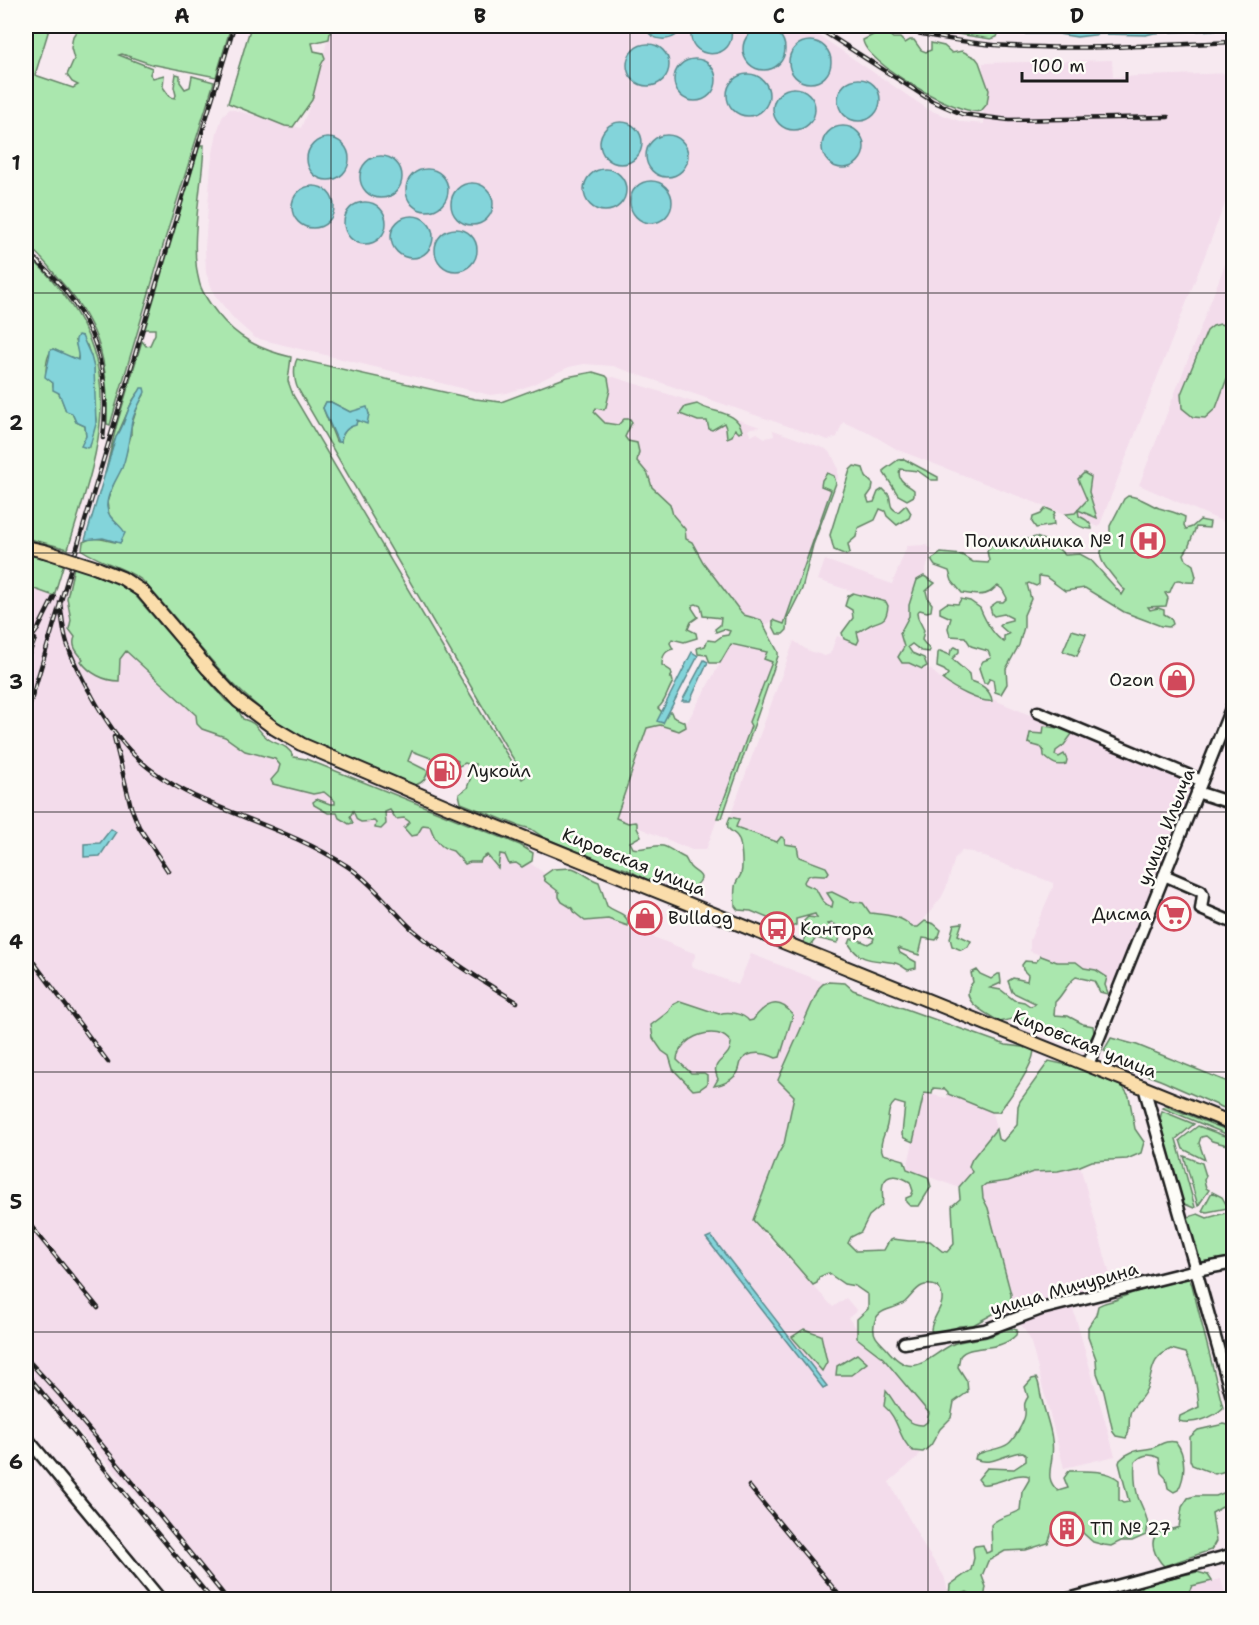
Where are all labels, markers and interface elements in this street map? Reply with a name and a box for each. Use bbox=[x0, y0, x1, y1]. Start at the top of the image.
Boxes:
text: A bbox=[174, 3, 190, 29]
text: B bbox=[474, 3, 486, 29]
text: C bbox=[773, 3, 785, 29]
text: D bbox=[1070, 3, 1084, 29]
scale bar bbox=[1022, 45, 1127, 83]
text: 100 m bbox=[1031, 54, 1085, 78]
text: 1 bbox=[11, 150, 21, 176]
text: 2 bbox=[9, 410, 23, 436]
hospital icon: Поликлиника № 1 bbox=[1130, 523, 1166, 559]
place label: Поликлиника № 1 bbox=[965, 529, 1125, 553]
shop icon: Ozon bbox=[1159, 662, 1195, 698]
place label: Ozon bbox=[1109, 668, 1154, 692]
text: 3 bbox=[9, 669, 23, 695]
fuel station icon: Лукойл bbox=[426, 753, 462, 789]
place label: Лукойл bbox=[467, 759, 531, 783]
street label: улица Ильича bbox=[1132, 765, 1200, 889]
street label: Кировская улица bbox=[559, 822, 709, 902]
supermarket icon: Дисма bbox=[1156, 896, 1192, 932]
shop icon: Bulldog bbox=[627, 900, 663, 936]
place label: Дисма bbox=[1092, 902, 1151, 926]
place label: Bulldog bbox=[668, 906, 733, 930]
bus stop icon: Контора bbox=[759, 911, 795, 947]
place label: Контора bbox=[800, 917, 873, 941]
text: 4 bbox=[9, 929, 23, 955]
street label: Кировская улица bbox=[1010, 1004, 1160, 1084]
text: 5 bbox=[10, 1189, 22, 1215]
street label: улица Мичурина bbox=[987, 1256, 1141, 1322]
text: 6 bbox=[9, 1449, 23, 1475]
building icon: ТП № 27 bbox=[1049, 1511, 1085, 1547]
place label: ТП № 27 bbox=[1090, 1517, 1171, 1541]

